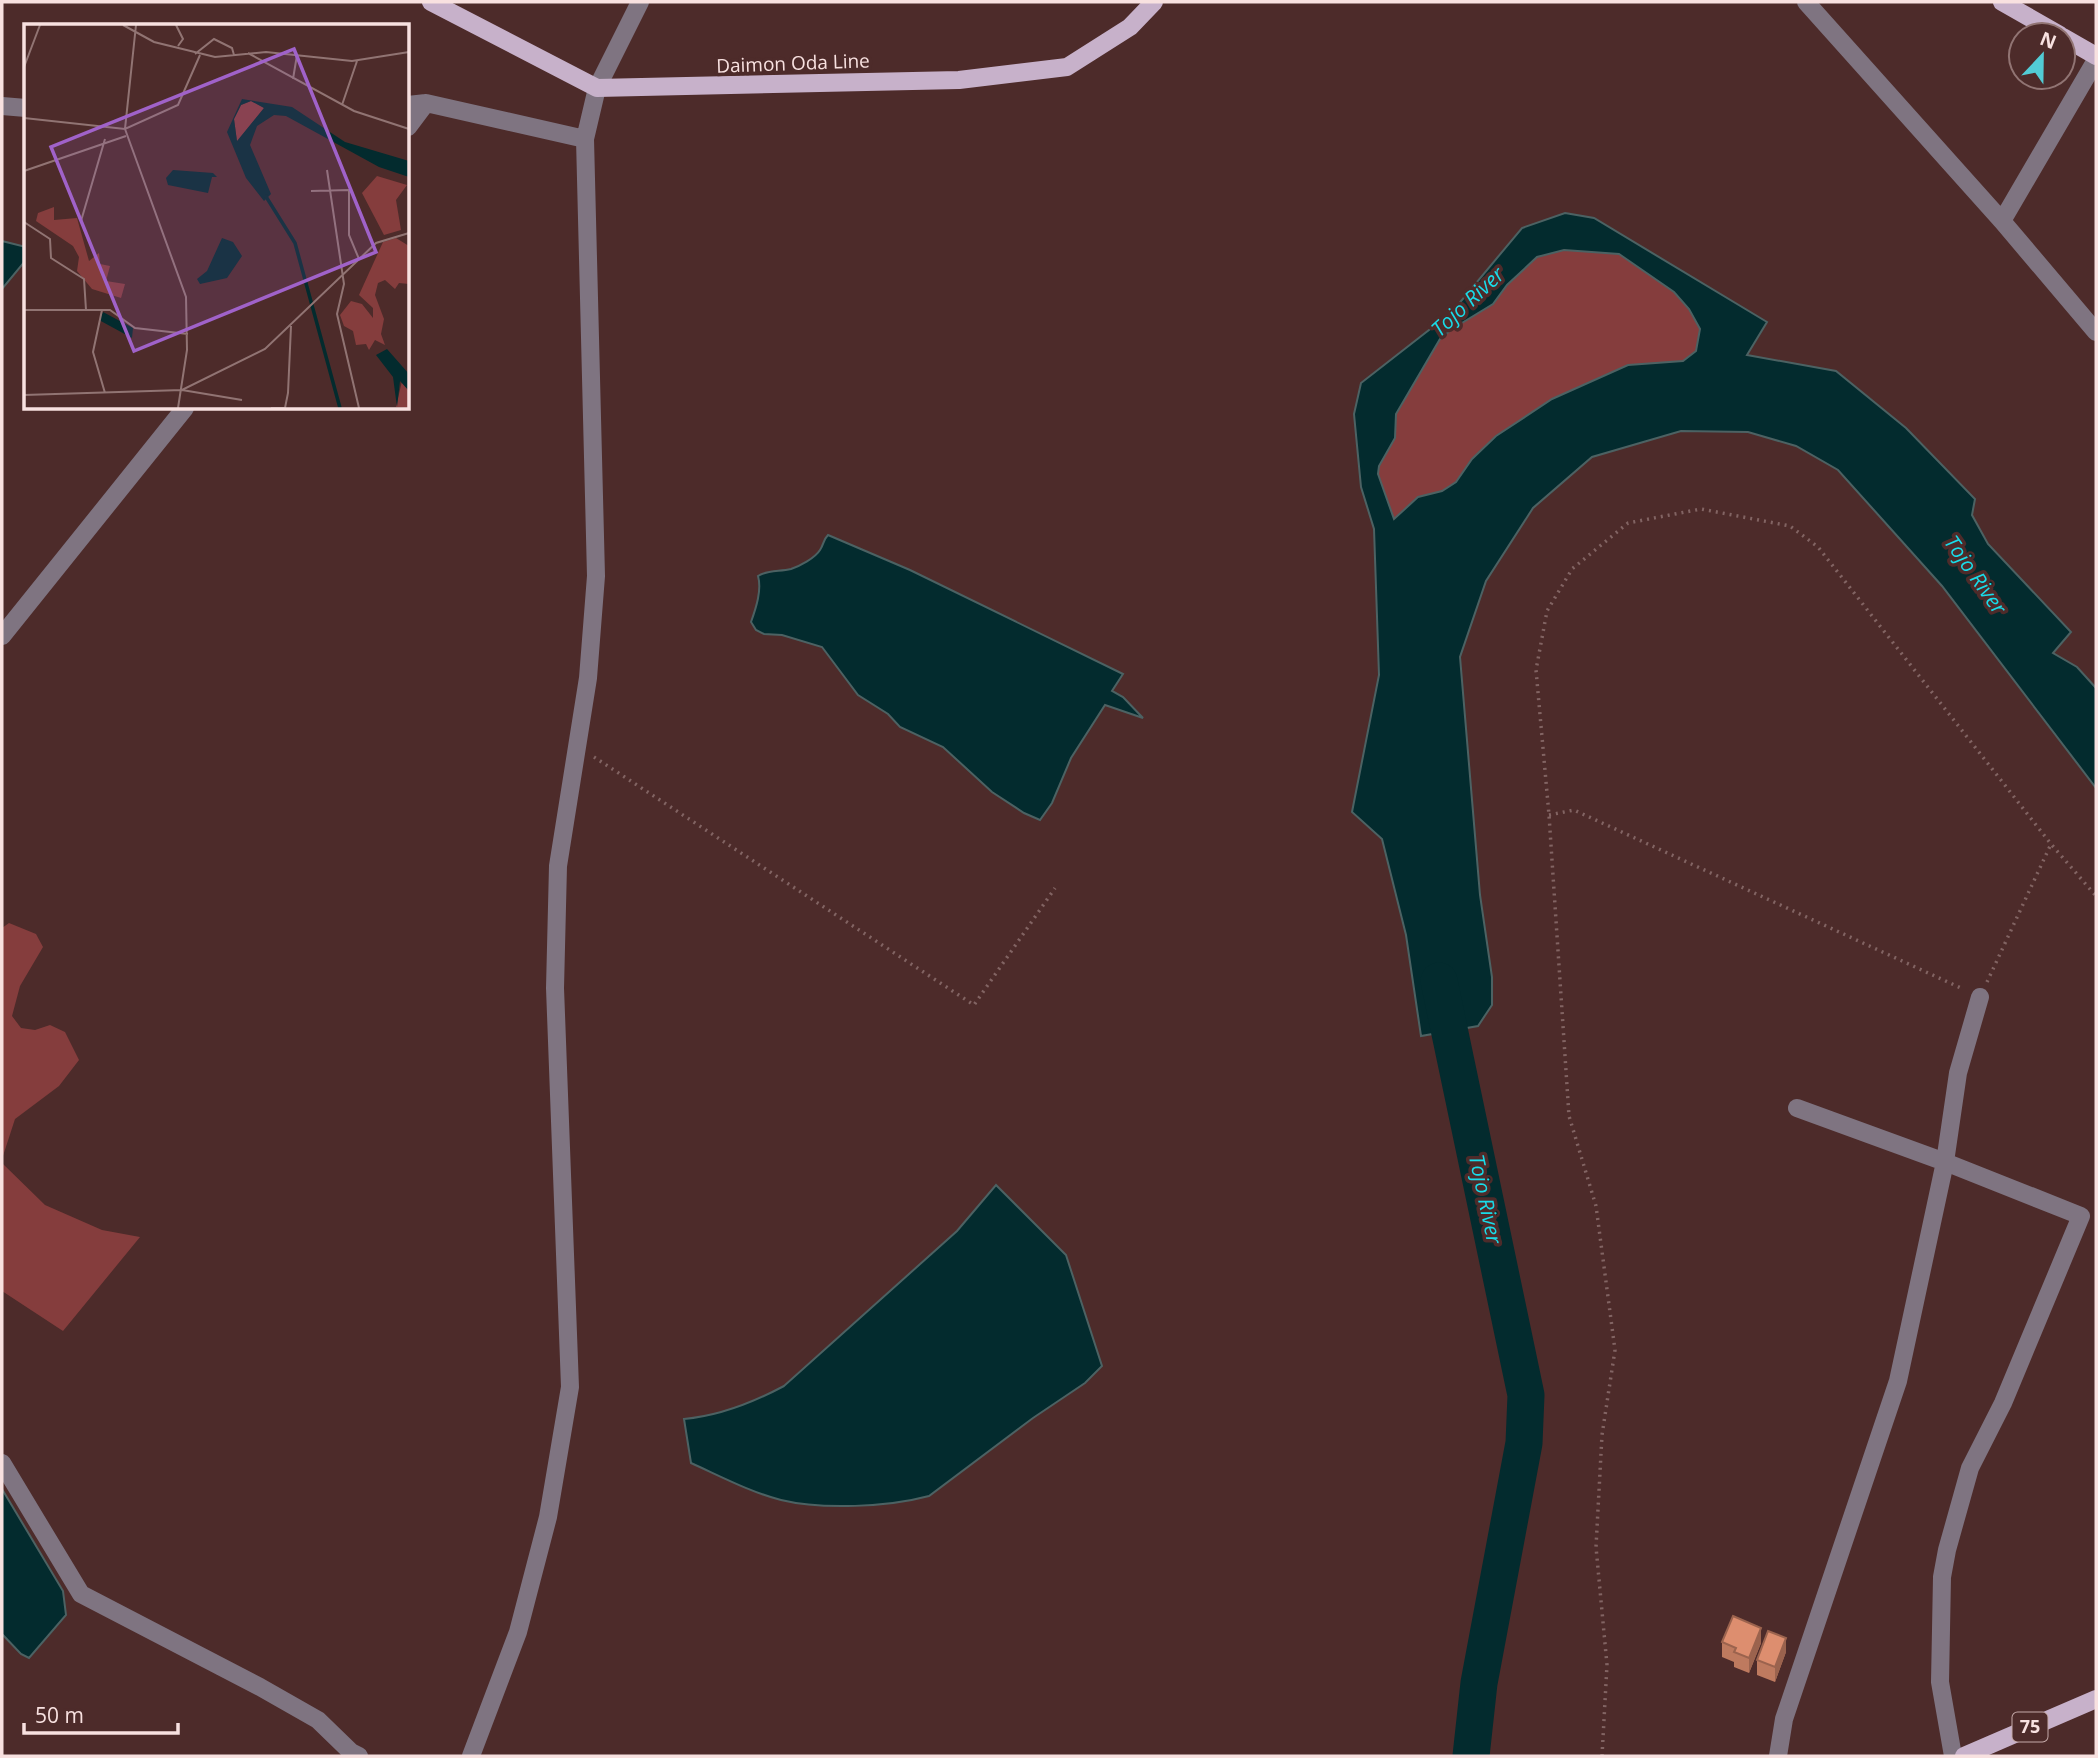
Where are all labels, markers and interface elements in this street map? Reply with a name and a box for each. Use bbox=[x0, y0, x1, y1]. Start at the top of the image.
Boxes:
north arrow bbox=[2007, 21, 2077, 91]
inset map bbox=[24, 24, 410, 410]
text: N bbox=[2036, 25, 2060, 55]
street label: Daimon Oda Line bbox=[716, 47, 870, 79]
water label: Tojo River bbox=[1425, 260, 1511, 342]
water label: Tojo River bbox=[1938, 529, 2014, 620]
water label: Tojo River bbox=[1463, 1152, 1509, 1247]
scale bar bbox=[24, 1692, 178, 1736]
text: 50 m bbox=[35, 1701, 84, 1729]
road number: 75 bbox=[2012, 1712, 2048, 1742]

